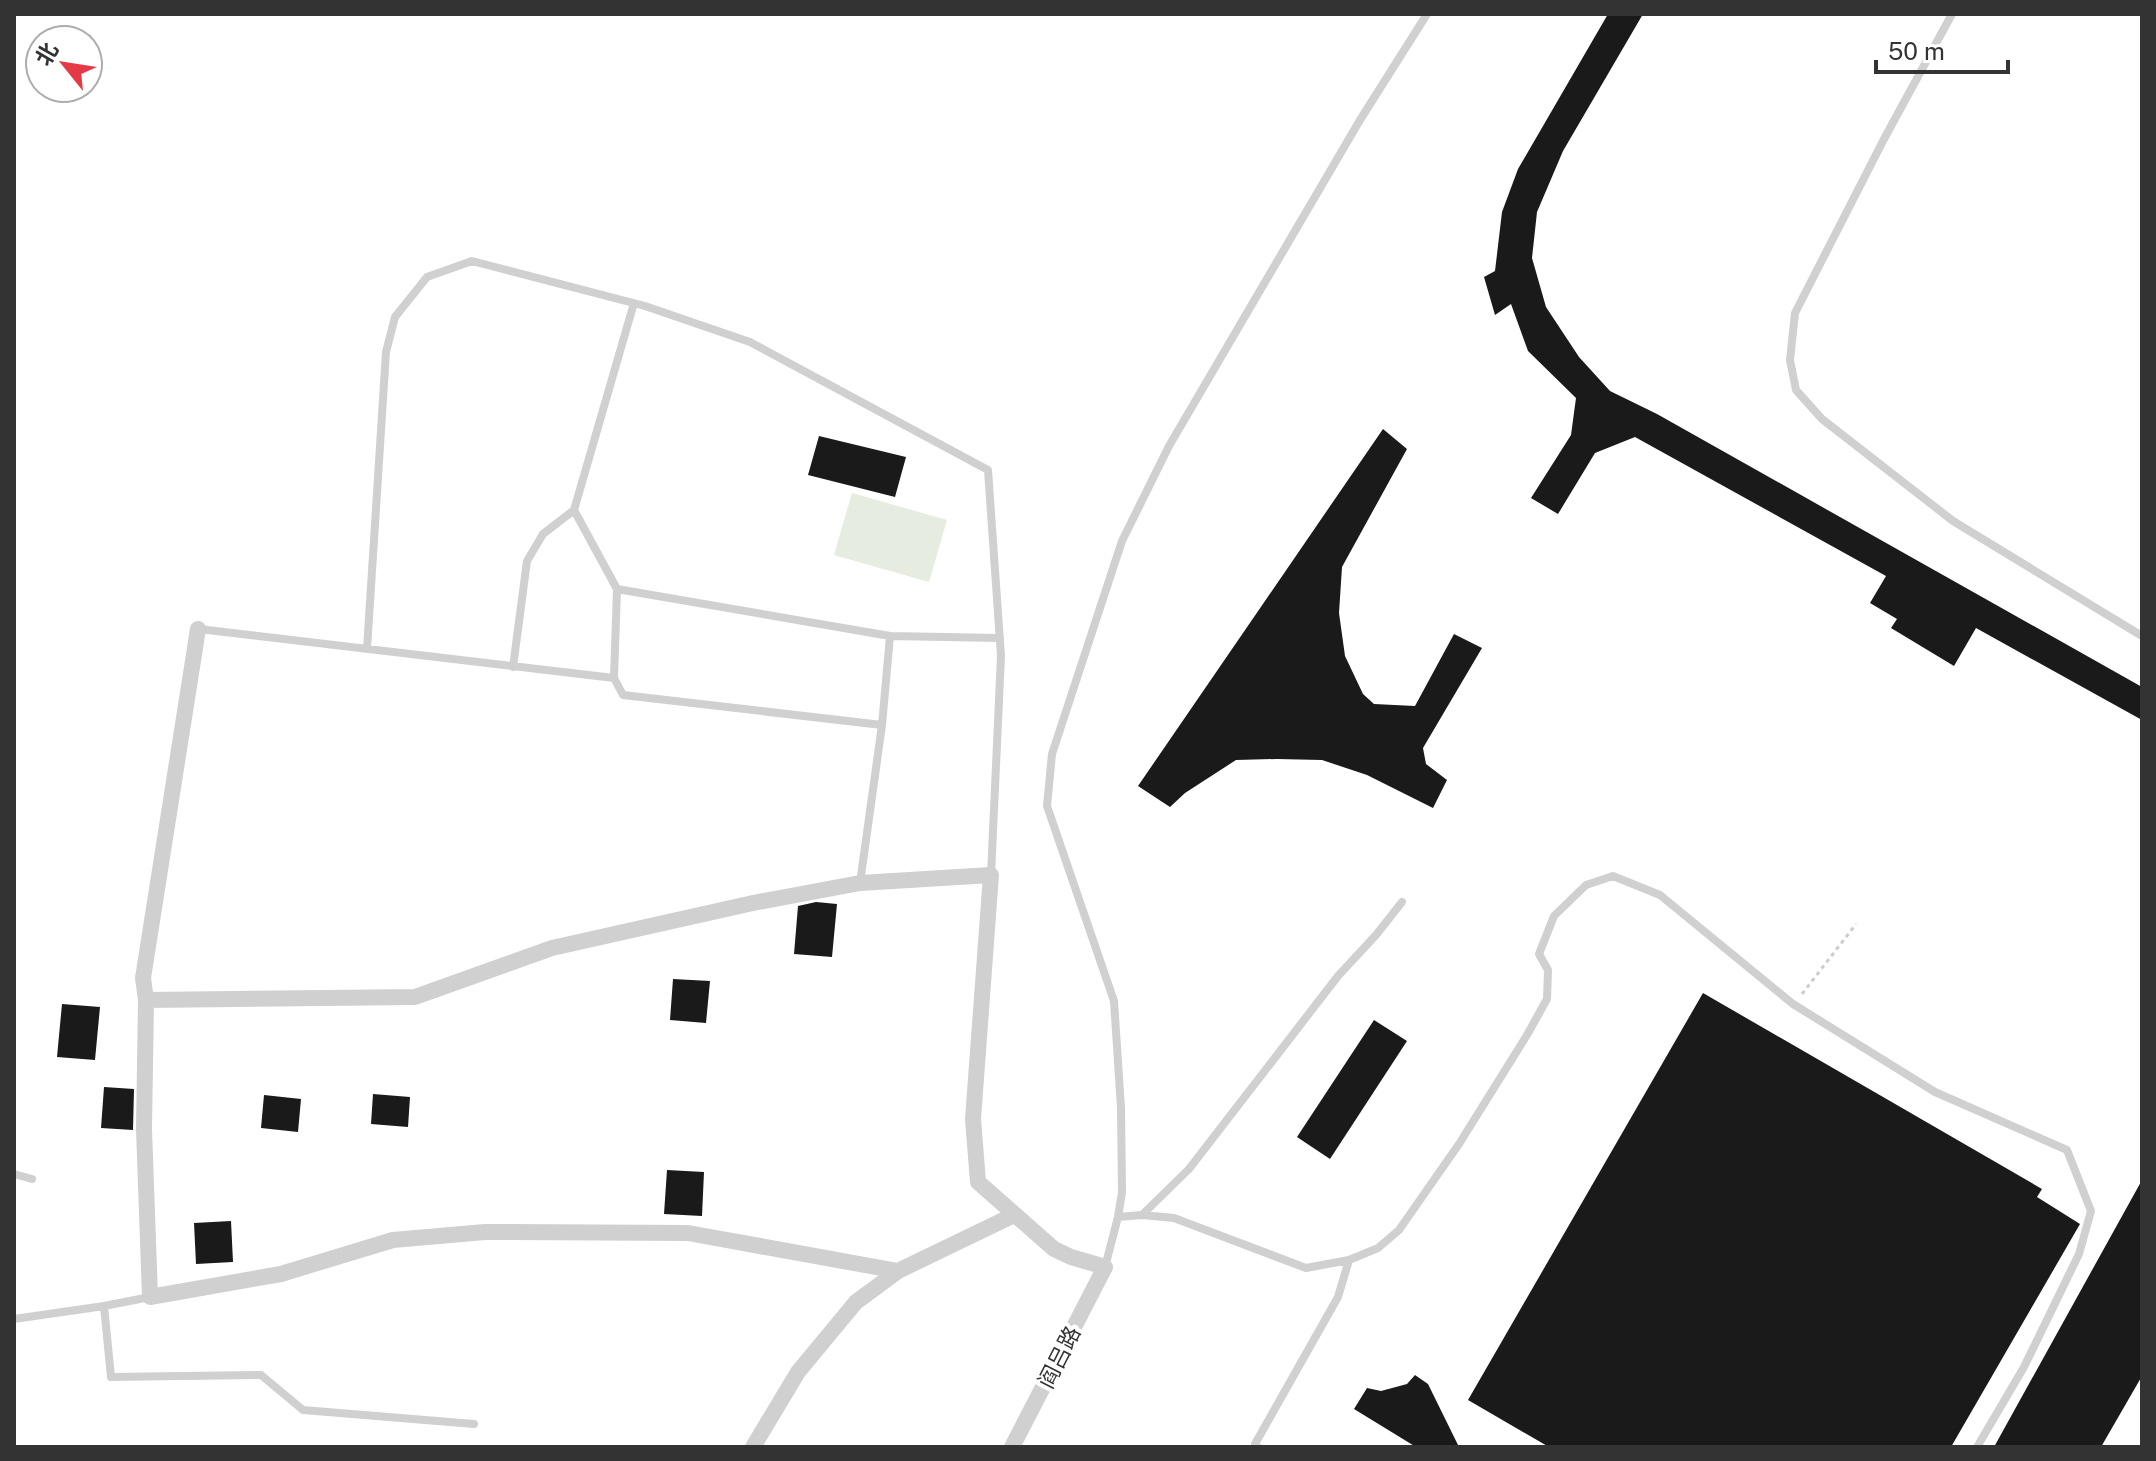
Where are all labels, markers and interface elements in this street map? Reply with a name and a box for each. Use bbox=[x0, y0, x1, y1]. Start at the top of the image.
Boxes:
north arrow bbox=[24, 24, 104, 104]
scale bar bbox=[1876, 24, 2008, 74]
text: 50 m bbox=[1888, 37, 1945, 65]
text: 北 bbox=[30, 38, 63, 70]
street label: 阎吕路 bbox=[1032, 1322, 1086, 1392]

